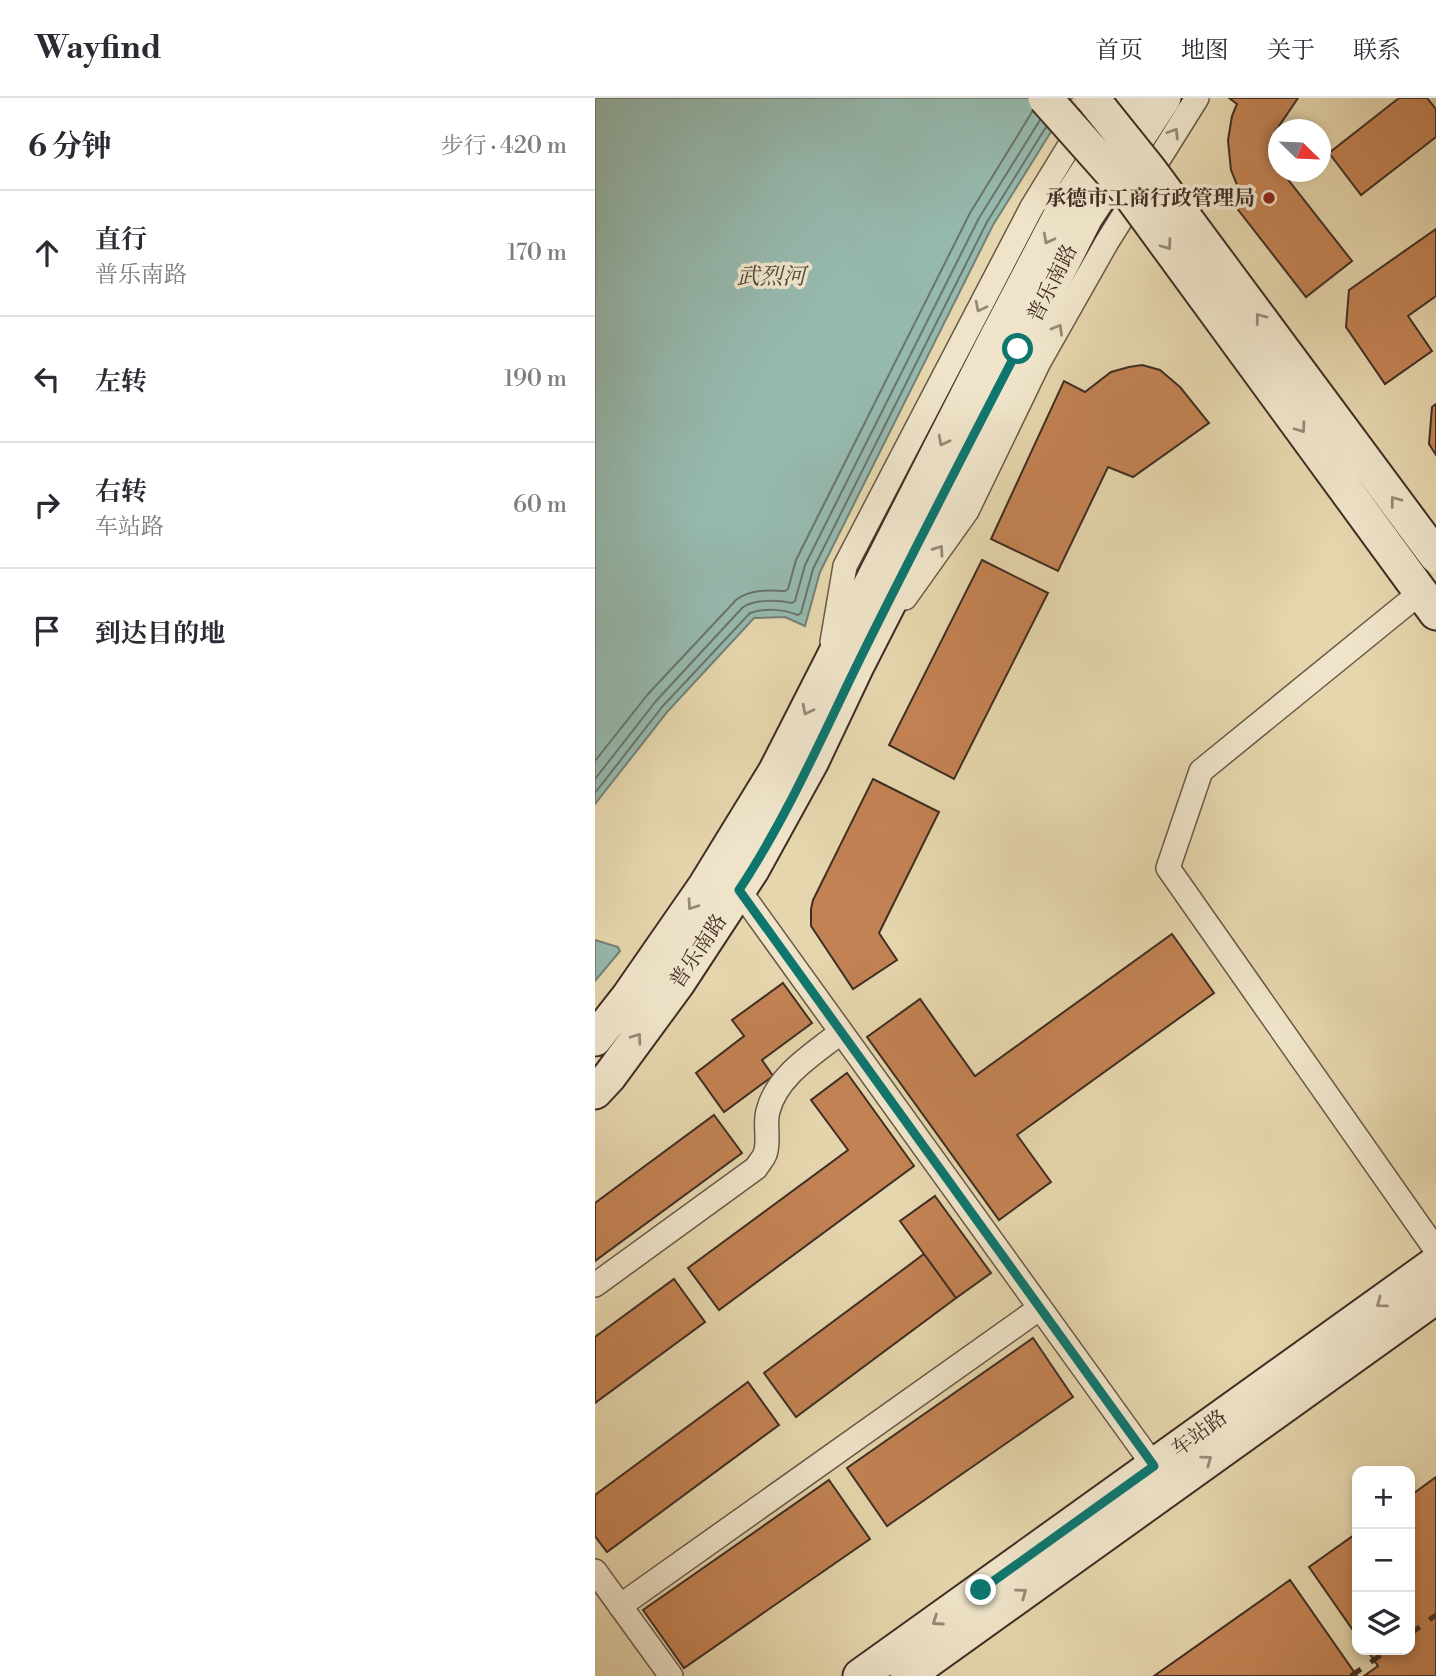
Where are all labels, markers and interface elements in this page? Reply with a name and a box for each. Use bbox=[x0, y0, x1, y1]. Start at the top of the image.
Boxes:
text: Wayfind bbox=[35, 28, 162, 69]
text: 首页 bbox=[1095, 36, 1143, 66]
text: 地图 bbox=[1181, 36, 1229, 66]
text: 关于 bbox=[1267, 36, 1315, 66]
text: 联系 bbox=[1353, 36, 1401, 66]
north arrow bbox=[1268, 119, 1331, 182]
text: 6 分钟 bbox=[28, 128, 112, 166]
one-way arrow bbox=[1166, 128, 1179, 141]
text: 步行 · 420 m bbox=[441, 132, 567, 160]
place label: 承德市工商行政管理局 bbox=[1045, 186, 1255, 212]
marker: 承德市工商行政管理局 bbox=[1261, 190, 1277, 206]
text: 直行 bbox=[95, 224, 147, 256]
one-way arrow bbox=[1042, 232, 1056, 244]
icon: ahead bbox=[28, 234, 66, 272]
one-way arrow bbox=[1159, 237, 1171, 250]
text: 170 m bbox=[507, 239, 567, 267]
street label: 普乐南路 bbox=[1022, 240, 1084, 327]
text: 普乐南路 bbox=[95, 261, 187, 289]
water label: 武烈河 bbox=[737, 263, 810, 291]
one-way arrow bbox=[975, 300, 989, 312]
one-way arrow bbox=[1256, 314, 1268, 326]
one-way arrow bbox=[1050, 323, 1063, 336]
route start bbox=[1002, 333, 1033, 364]
icon: left bbox=[28, 360, 66, 398]
text: 190 m bbox=[504, 365, 567, 393]
text: 左转 bbox=[95, 366, 147, 398]
one-way arrow bbox=[1293, 420, 1305, 433]
one-way arrow bbox=[938, 434, 952, 446]
text: 右转 bbox=[95, 476, 147, 508]
icon: right bbox=[28, 486, 66, 524]
text: 60 m bbox=[513, 491, 567, 519]
one-way arrow bbox=[1391, 496, 1404, 509]
text: 车站路 bbox=[95, 513, 164, 541]
one-way arrow bbox=[931, 545, 943, 558]
icon: arrive bbox=[28, 612, 66, 650]
text: 到达目的地 bbox=[95, 618, 225, 650]
one-way arrow bbox=[801, 702, 815, 715]
one-way arrow bbox=[687, 898, 700, 911]
street label: 普乐南路 bbox=[665, 909, 733, 994]
one-way arrow bbox=[629, 1034, 641, 1046]
one-way arrow bbox=[1376, 1295, 1389, 1307]
street label: 车站路 bbox=[1166, 1405, 1233, 1463]
one-way arrow bbox=[1199, 1456, 1212, 1469]
map controls bbox=[1352, 1466, 1415, 1655]
button: + bbox=[1352, 1466, 1415, 1529]
button: − bbox=[1352, 1529, 1415, 1592]
route end bbox=[965, 1574, 996, 1605]
one-way arrow bbox=[1014, 1589, 1027, 1601]
button: layers bbox=[1352, 1592, 1415, 1655]
one-way arrow bbox=[932, 1613, 945, 1625]

